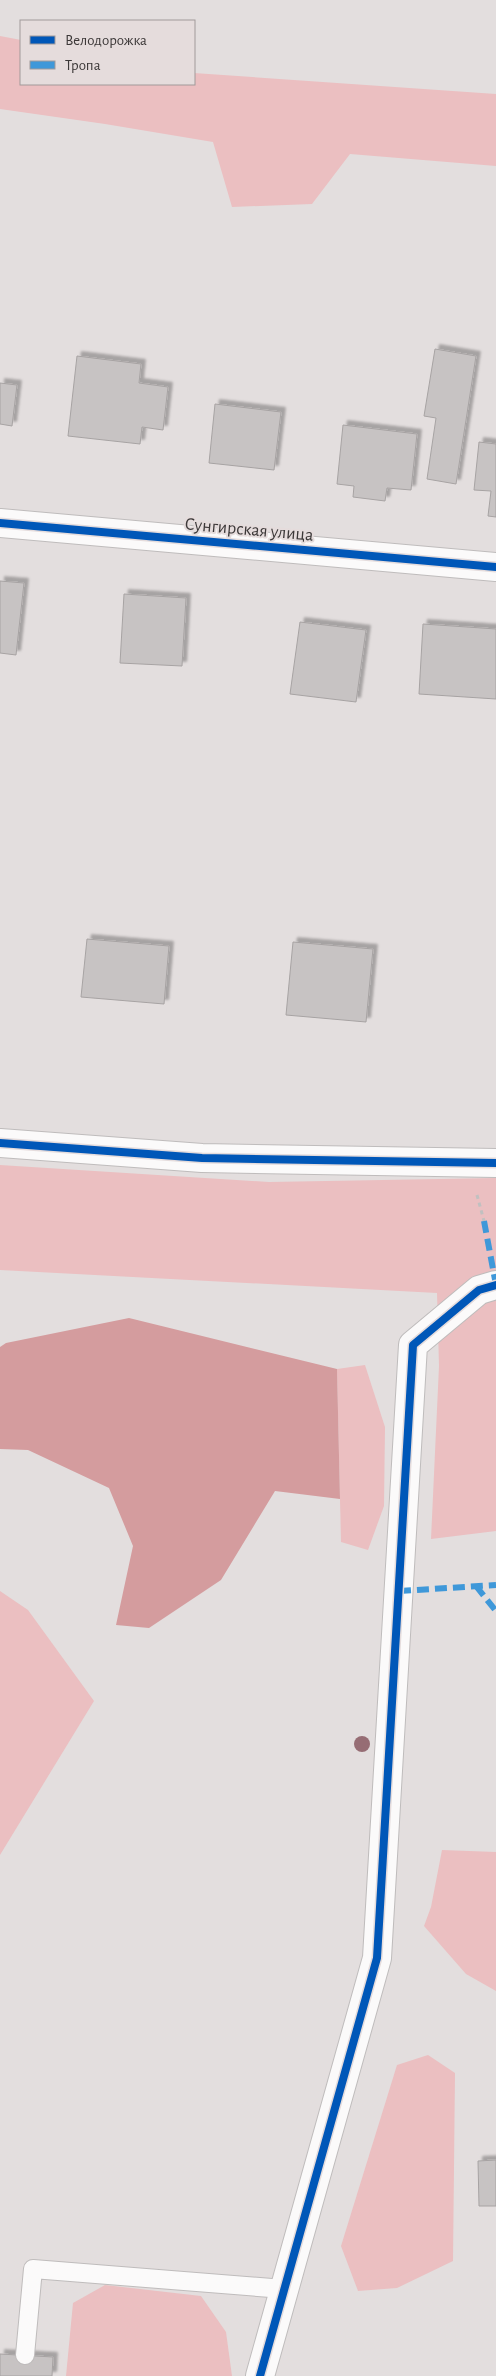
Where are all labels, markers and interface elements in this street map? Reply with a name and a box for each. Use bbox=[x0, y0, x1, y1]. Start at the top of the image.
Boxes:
legend bbox=[20, 20, 195, 85]
text: Велодорожка bbox=[65, 33, 147, 48]
text: Тропа bbox=[65, 58, 101, 73]
street label: Сунгирская улица bbox=[184, 515, 314, 545]

